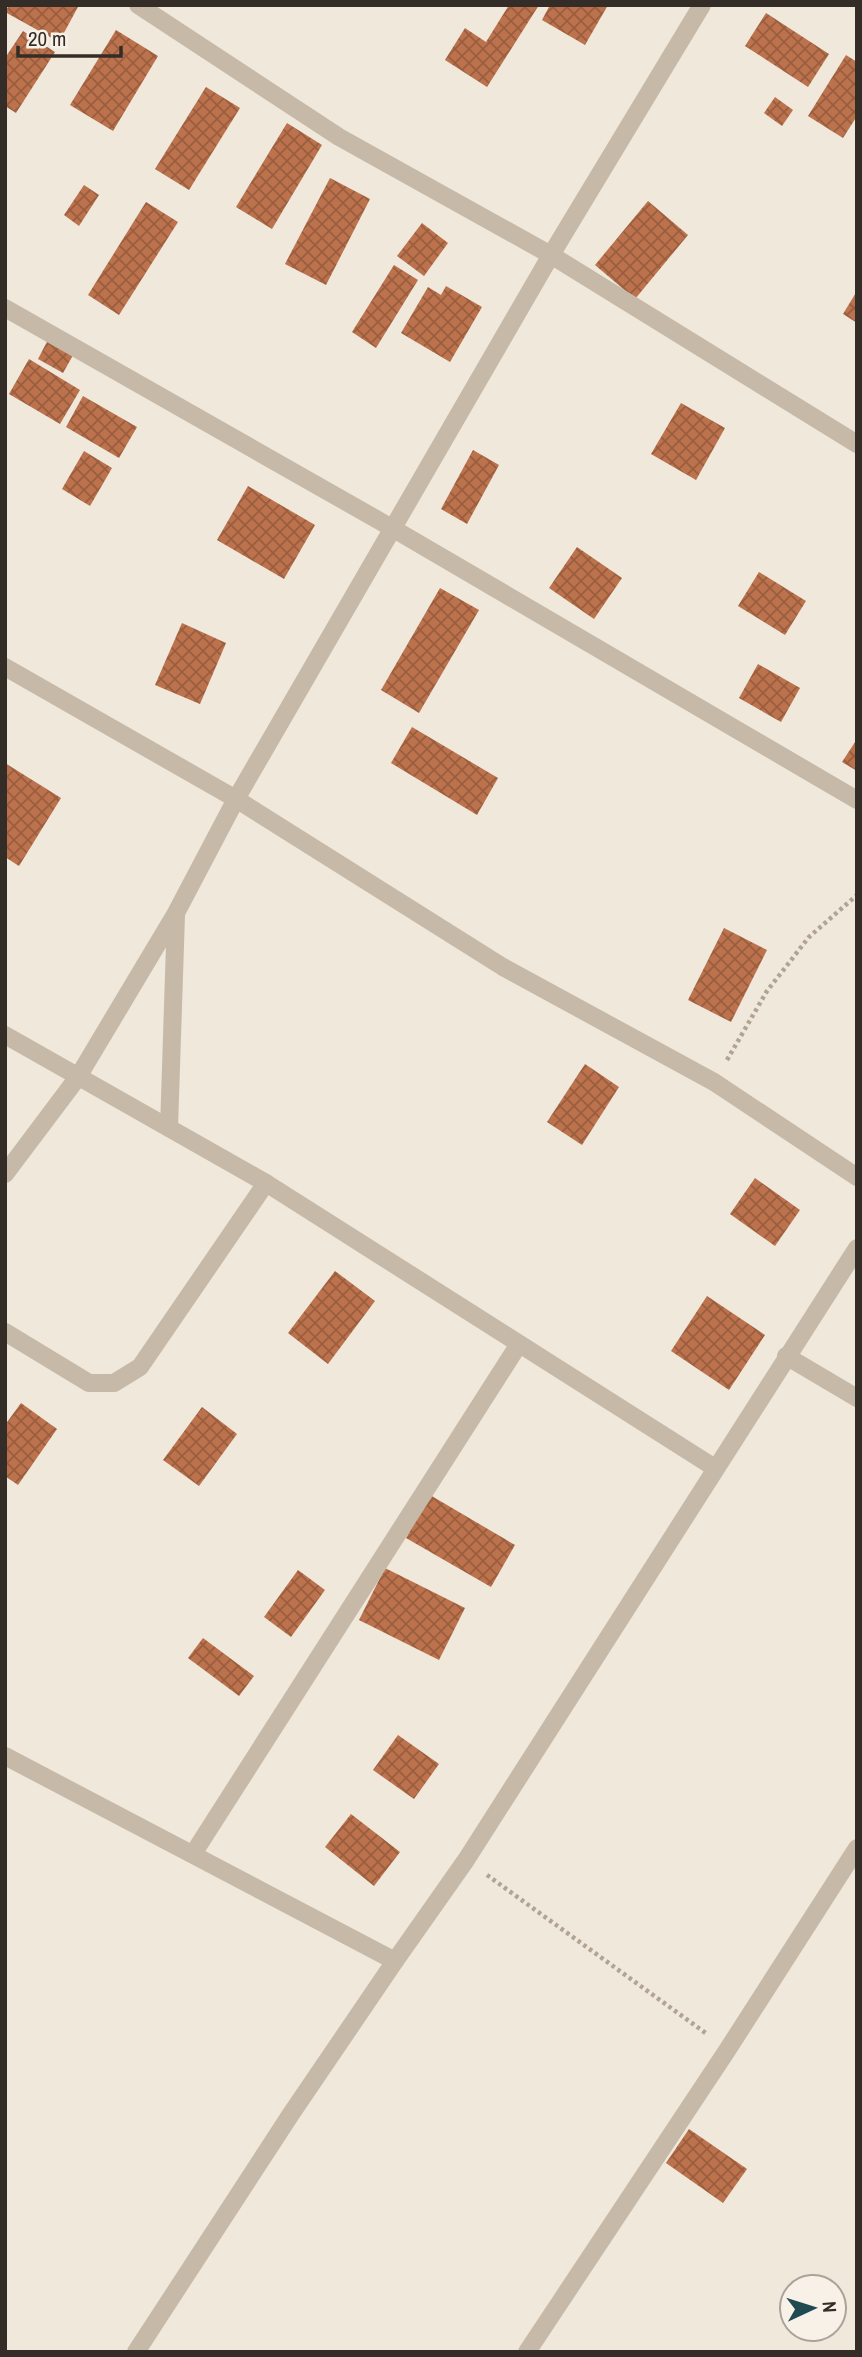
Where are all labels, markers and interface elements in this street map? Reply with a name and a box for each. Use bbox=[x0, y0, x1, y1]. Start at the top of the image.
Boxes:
scale bar bbox=[18, 14, 121, 58]
text: 20 m bbox=[28, 24, 66, 53]
north arrow bbox=[778, 2273, 848, 2343]
text: N bbox=[817, 2300, 843, 2313]

